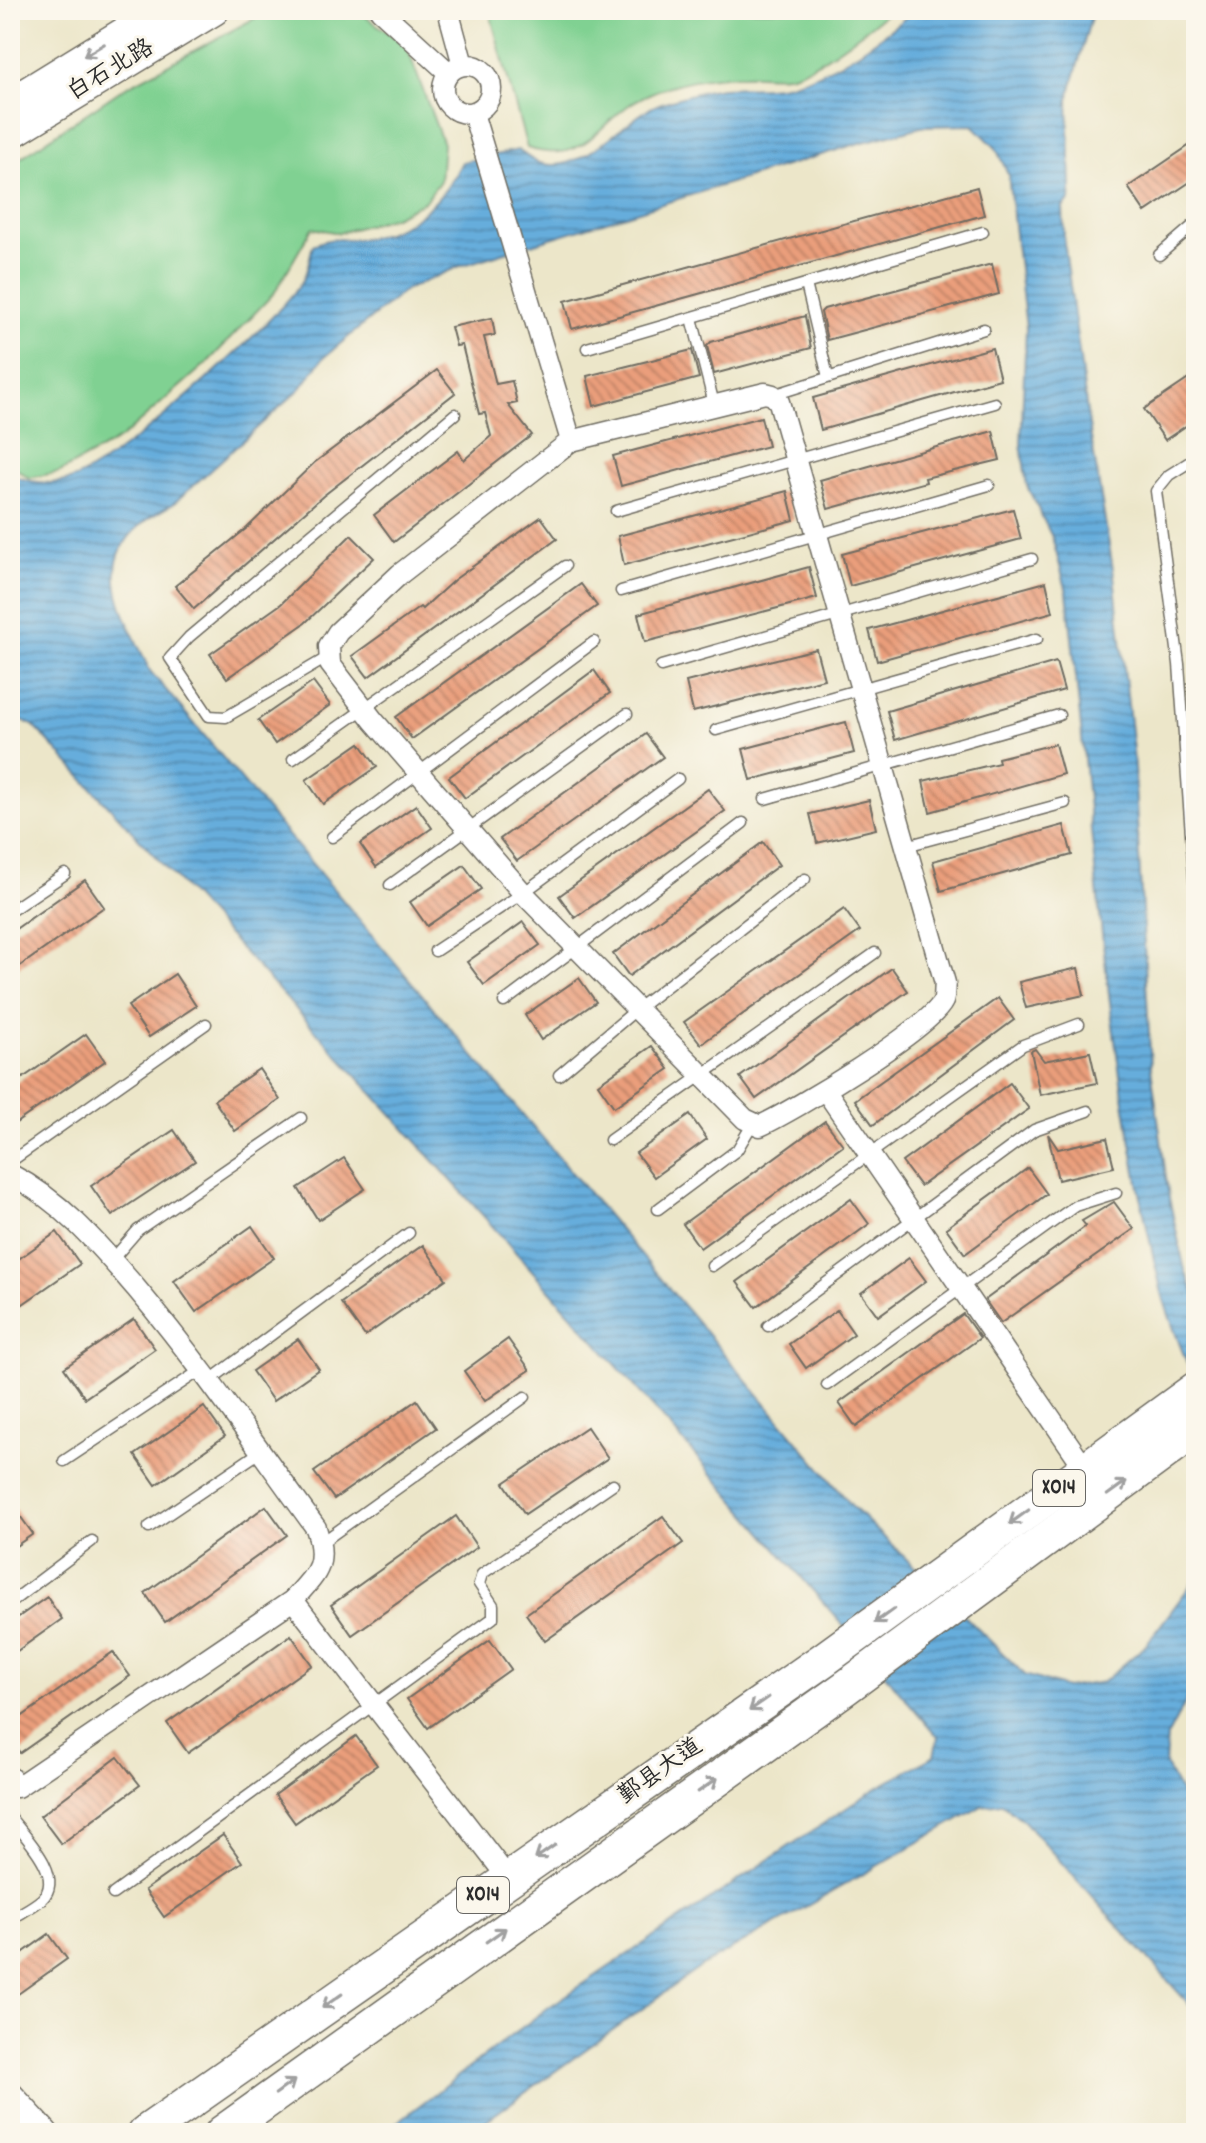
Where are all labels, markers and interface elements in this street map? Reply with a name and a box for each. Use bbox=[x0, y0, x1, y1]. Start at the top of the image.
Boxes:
street label: 白石北路 bbox=[61, 32, 161, 110]
one-way arrow bbox=[83, 42, 106, 58]
road number: X014 bbox=[1033, 1470, 1085, 1506]
one-way arrow bbox=[1106, 1479, 1127, 1496]
one-way arrow bbox=[1009, 1508, 1031, 1525]
one-way arrow bbox=[874, 1607, 895, 1624]
one-way arrow bbox=[748, 1696, 770, 1713]
street label: 鄞县大道 bbox=[612, 1731, 710, 1813]
one-way arrow bbox=[696, 1777, 718, 1793]
one-way arrow bbox=[534, 1844, 556, 1860]
road number: X014 bbox=[457, 1877, 509, 1913]
one-way arrow bbox=[485, 1927, 506, 1944]
one-way arrow bbox=[322, 1992, 343, 2009]
one-way arrow bbox=[274, 2079, 295, 2096]

